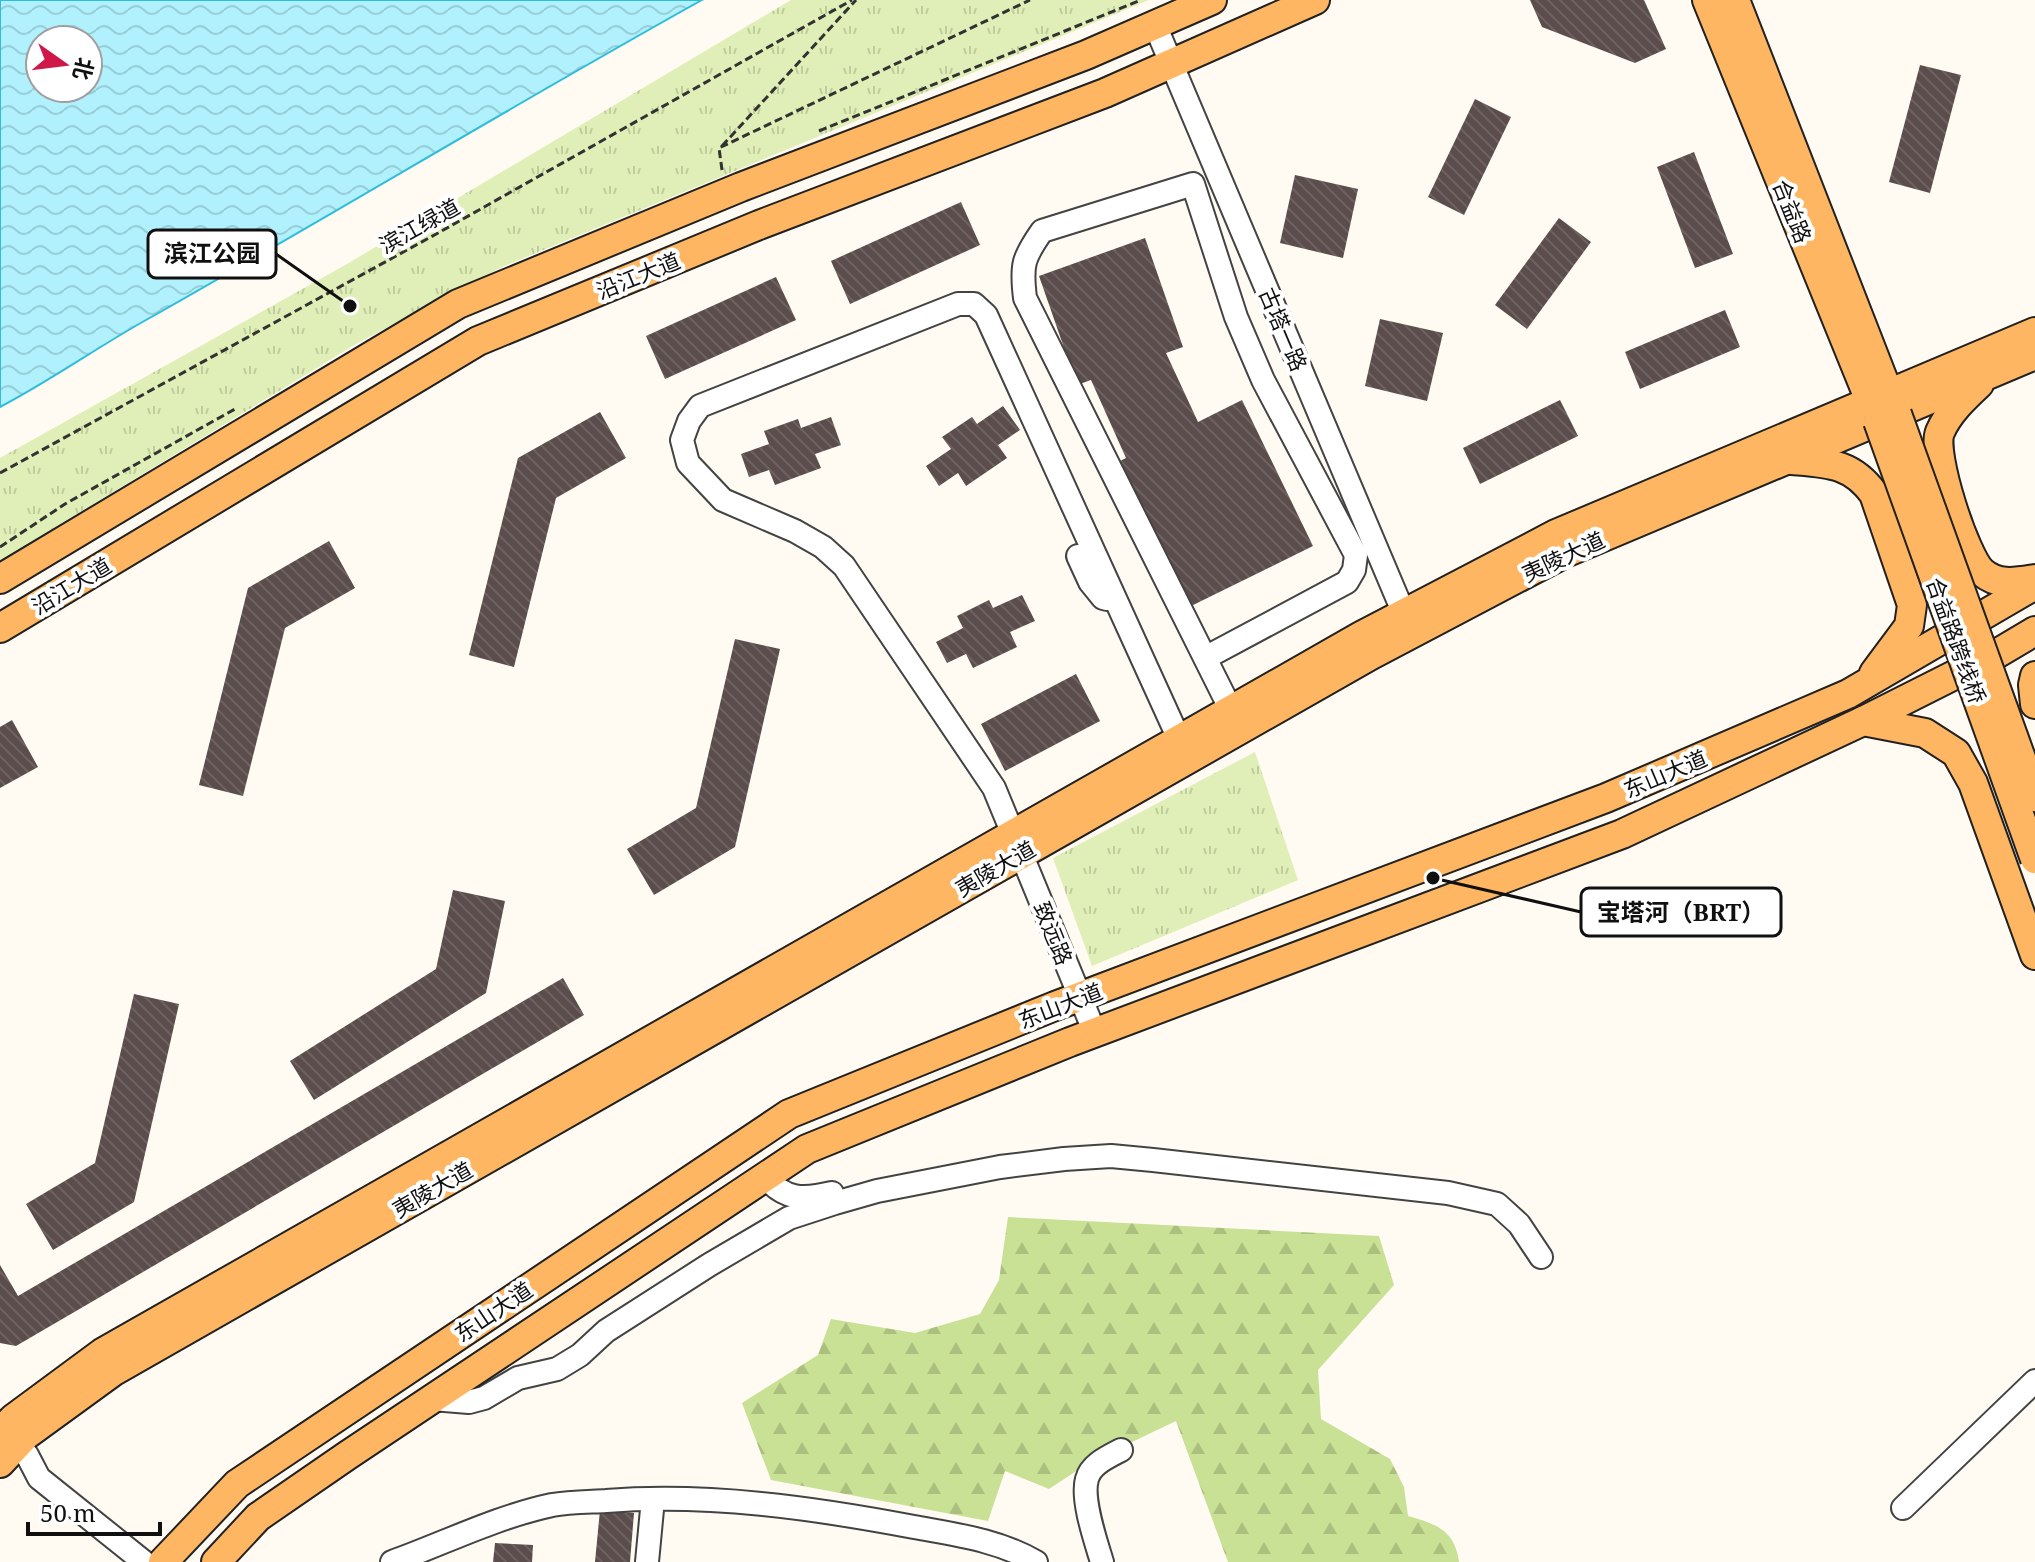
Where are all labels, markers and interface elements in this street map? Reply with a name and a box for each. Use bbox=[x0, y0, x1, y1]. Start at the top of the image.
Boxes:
north arrow bbox=[24, 24, 104, 104]
text: 北 bbox=[67, 55, 102, 83]
street label: 合益路 bbox=[1767, 175, 1819, 247]
street label: 滨江绿道 bbox=[373, 191, 465, 259]
callout: 滨江公园 bbox=[148, 230, 276, 278]
text: 滨江公园 bbox=[164, 236, 260, 269]
street label: 沿江大道 bbox=[592, 245, 684, 305]
street label: 古塔一路 bbox=[1253, 283, 1315, 375]
street label: 夷陵大道 bbox=[1517, 524, 1609, 588]
street label: 沿江大道 bbox=[26, 549, 116, 621]
street label: 合益路跨线桥 bbox=[1920, 573, 1994, 707]
street label: 东山大道 bbox=[1619, 742, 1711, 804]
street label: 夷陵大道 bbox=[949, 833, 1041, 903]
callout: 宝塔河（BRT） bbox=[1581, 888, 1781, 936]
text: 宝塔河（BRT） bbox=[1597, 895, 1765, 928]
street label: 致远路 bbox=[1028, 897, 1080, 969]
street label: 东山大道 bbox=[1014, 975, 1106, 1035]
street label: 夷陵大道 bbox=[386, 1154, 478, 1224]
street label: 东山大道 bbox=[448, 1274, 538, 1348]
scale bar bbox=[28, 1486, 160, 1536]
text: 50 m bbox=[40, 1496, 96, 1529]

